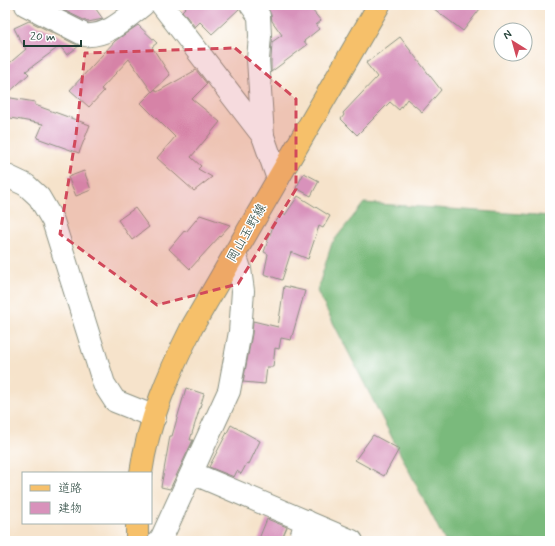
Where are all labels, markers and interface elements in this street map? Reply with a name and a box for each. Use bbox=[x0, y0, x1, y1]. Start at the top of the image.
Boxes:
scale bar bbox=[24, 22, 81, 48]
north arrow bbox=[493, 22, 533, 62]
text: N bbox=[500, 27, 515, 43]
text: 20 m bbox=[30, 29, 56, 45]
street label: 岡山玉野線 bbox=[223, 200, 271, 265]
legend bbox=[22, 472, 152, 524]
text: 道路 bbox=[58, 481, 82, 497]
text: 建物 bbox=[58, 501, 82, 517]

